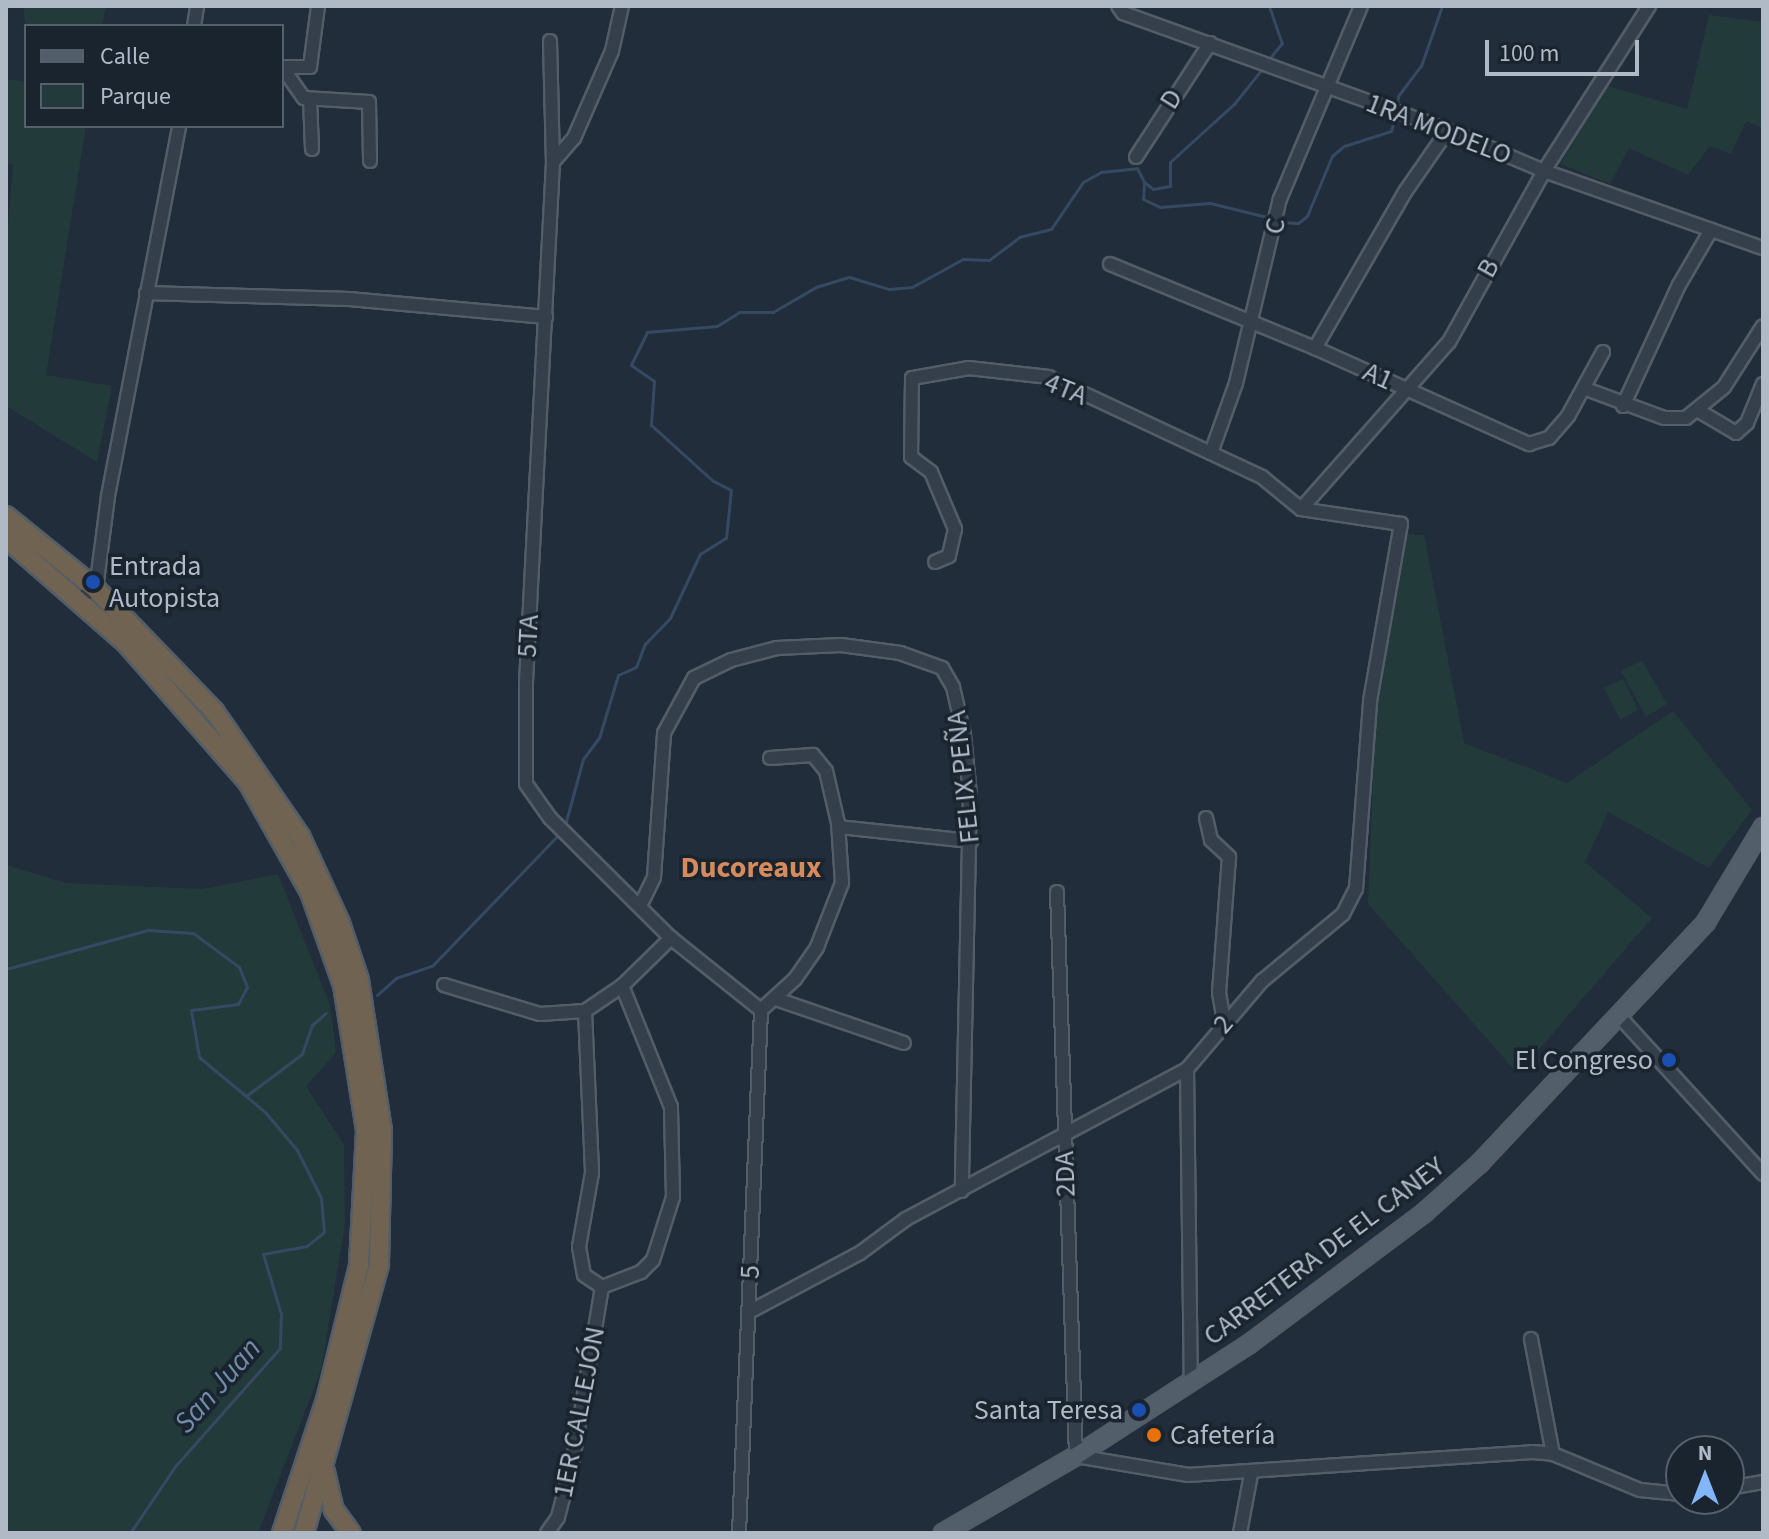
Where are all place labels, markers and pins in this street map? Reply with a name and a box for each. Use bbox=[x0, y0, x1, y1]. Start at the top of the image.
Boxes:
place label: Entrada Autopista bbox=[109, 549, 220, 615]
marker: Entrada Autopista bbox=[84, 573, 102, 591]
place label: El Congreso bbox=[1515, 1043, 1653, 1077]
marker: El Congreso bbox=[1660, 1051, 1678, 1069]
place label: Santa Teresa bbox=[974, 1393, 1123, 1427]
marker: Santa Teresa bbox=[1130, 1401, 1148, 1419]
place label: Cafetería bbox=[1170, 1418, 1275, 1452]
marker: Cafetería bbox=[1145, 1426, 1163, 1444]

